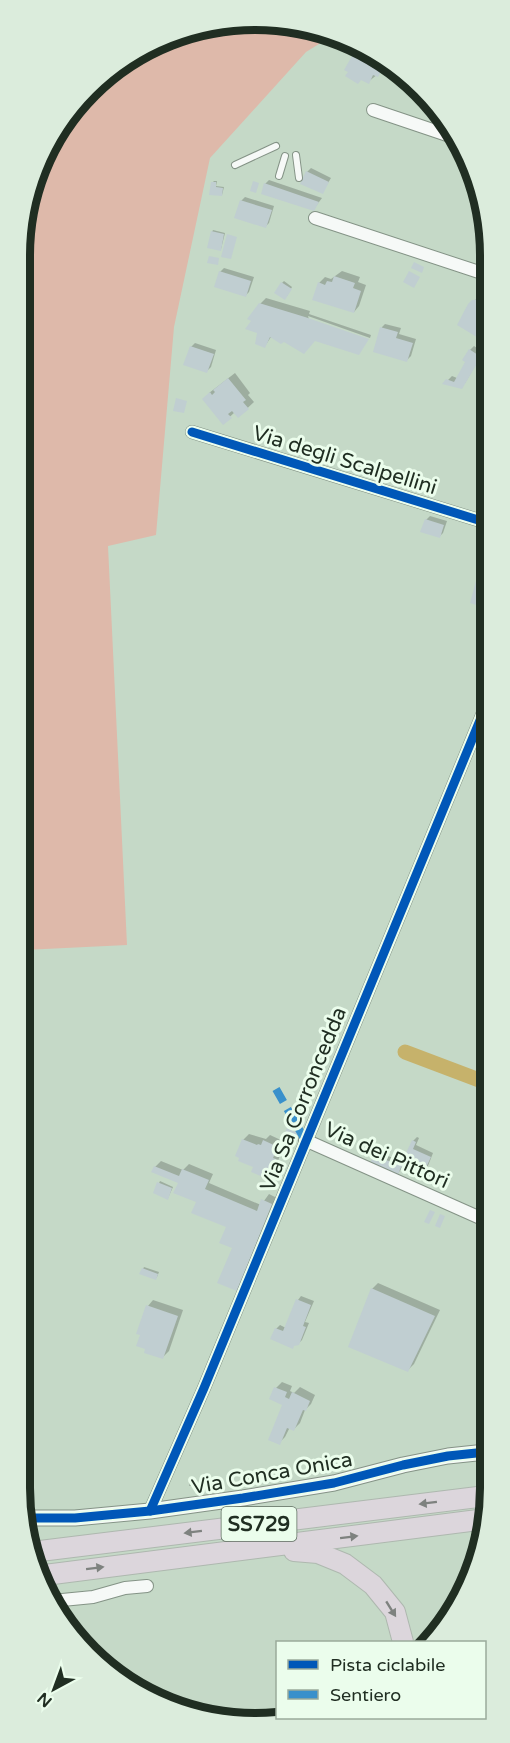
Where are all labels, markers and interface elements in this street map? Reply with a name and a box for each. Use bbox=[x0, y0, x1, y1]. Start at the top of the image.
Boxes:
street label: Via degli Scalpellini bbox=[250, 421, 440, 500]
street label: Via Sa Corroncedda bbox=[255, 1003, 352, 1195]
street label: Via dei Pittori bbox=[321, 1117, 453, 1194]
street label: Via Conca Onica bbox=[190, 1447, 355, 1500]
one-way arrow bbox=[418, 1498, 437, 1508]
road number: SS729 bbox=[222, 1507, 296, 1541]
one-way arrow bbox=[183, 1527, 202, 1537]
one-way arrow bbox=[339, 1532, 358, 1542]
one-way arrow bbox=[86, 1564, 105, 1573]
one-way arrow bbox=[385, 1601, 396, 1617]
legend bbox=[276, 1641, 486, 1719]
text: Pista ciclabile bbox=[330, 1654, 445, 1676]
north arrow bbox=[24, 1659, 84, 1719]
text: Sentiero bbox=[330, 1684, 401, 1706]
text: N bbox=[33, 1688, 56, 1711]

